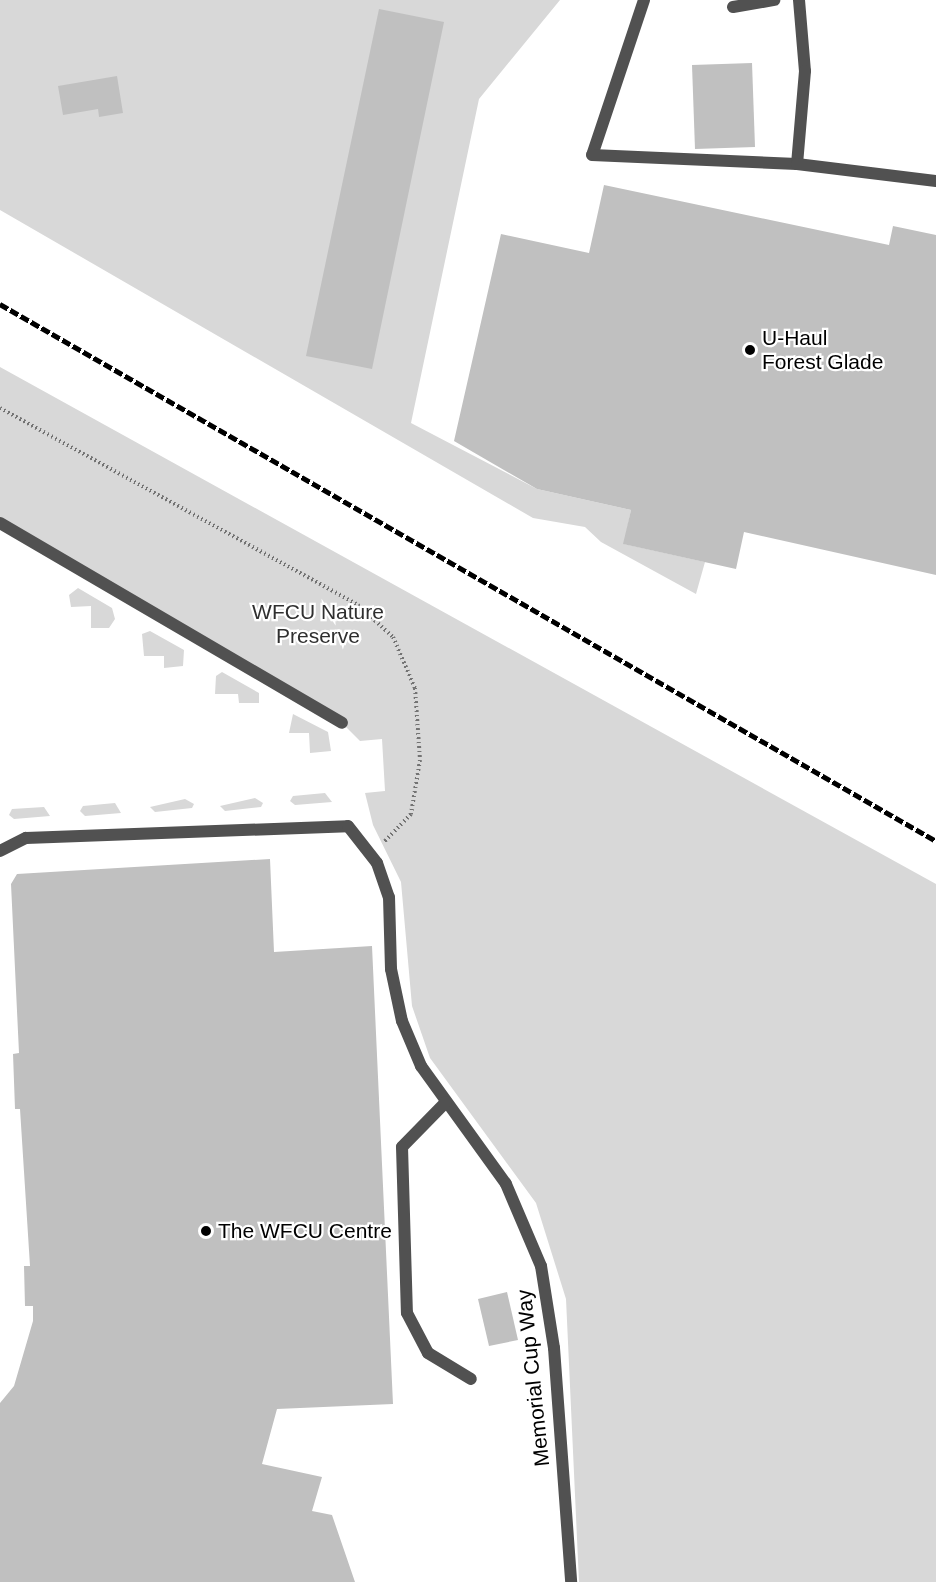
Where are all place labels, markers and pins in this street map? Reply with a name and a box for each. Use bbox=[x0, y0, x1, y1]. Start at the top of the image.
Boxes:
place label: U-Haul Forest Glade bbox=[762, 325, 883, 375]
marker: U-Haul Forest Glade bbox=[743, 343, 757, 357]
place label: The WFCU Centre bbox=[218, 1218, 392, 1244]
marker: The WFCU Centre bbox=[199, 1224, 213, 1238]

